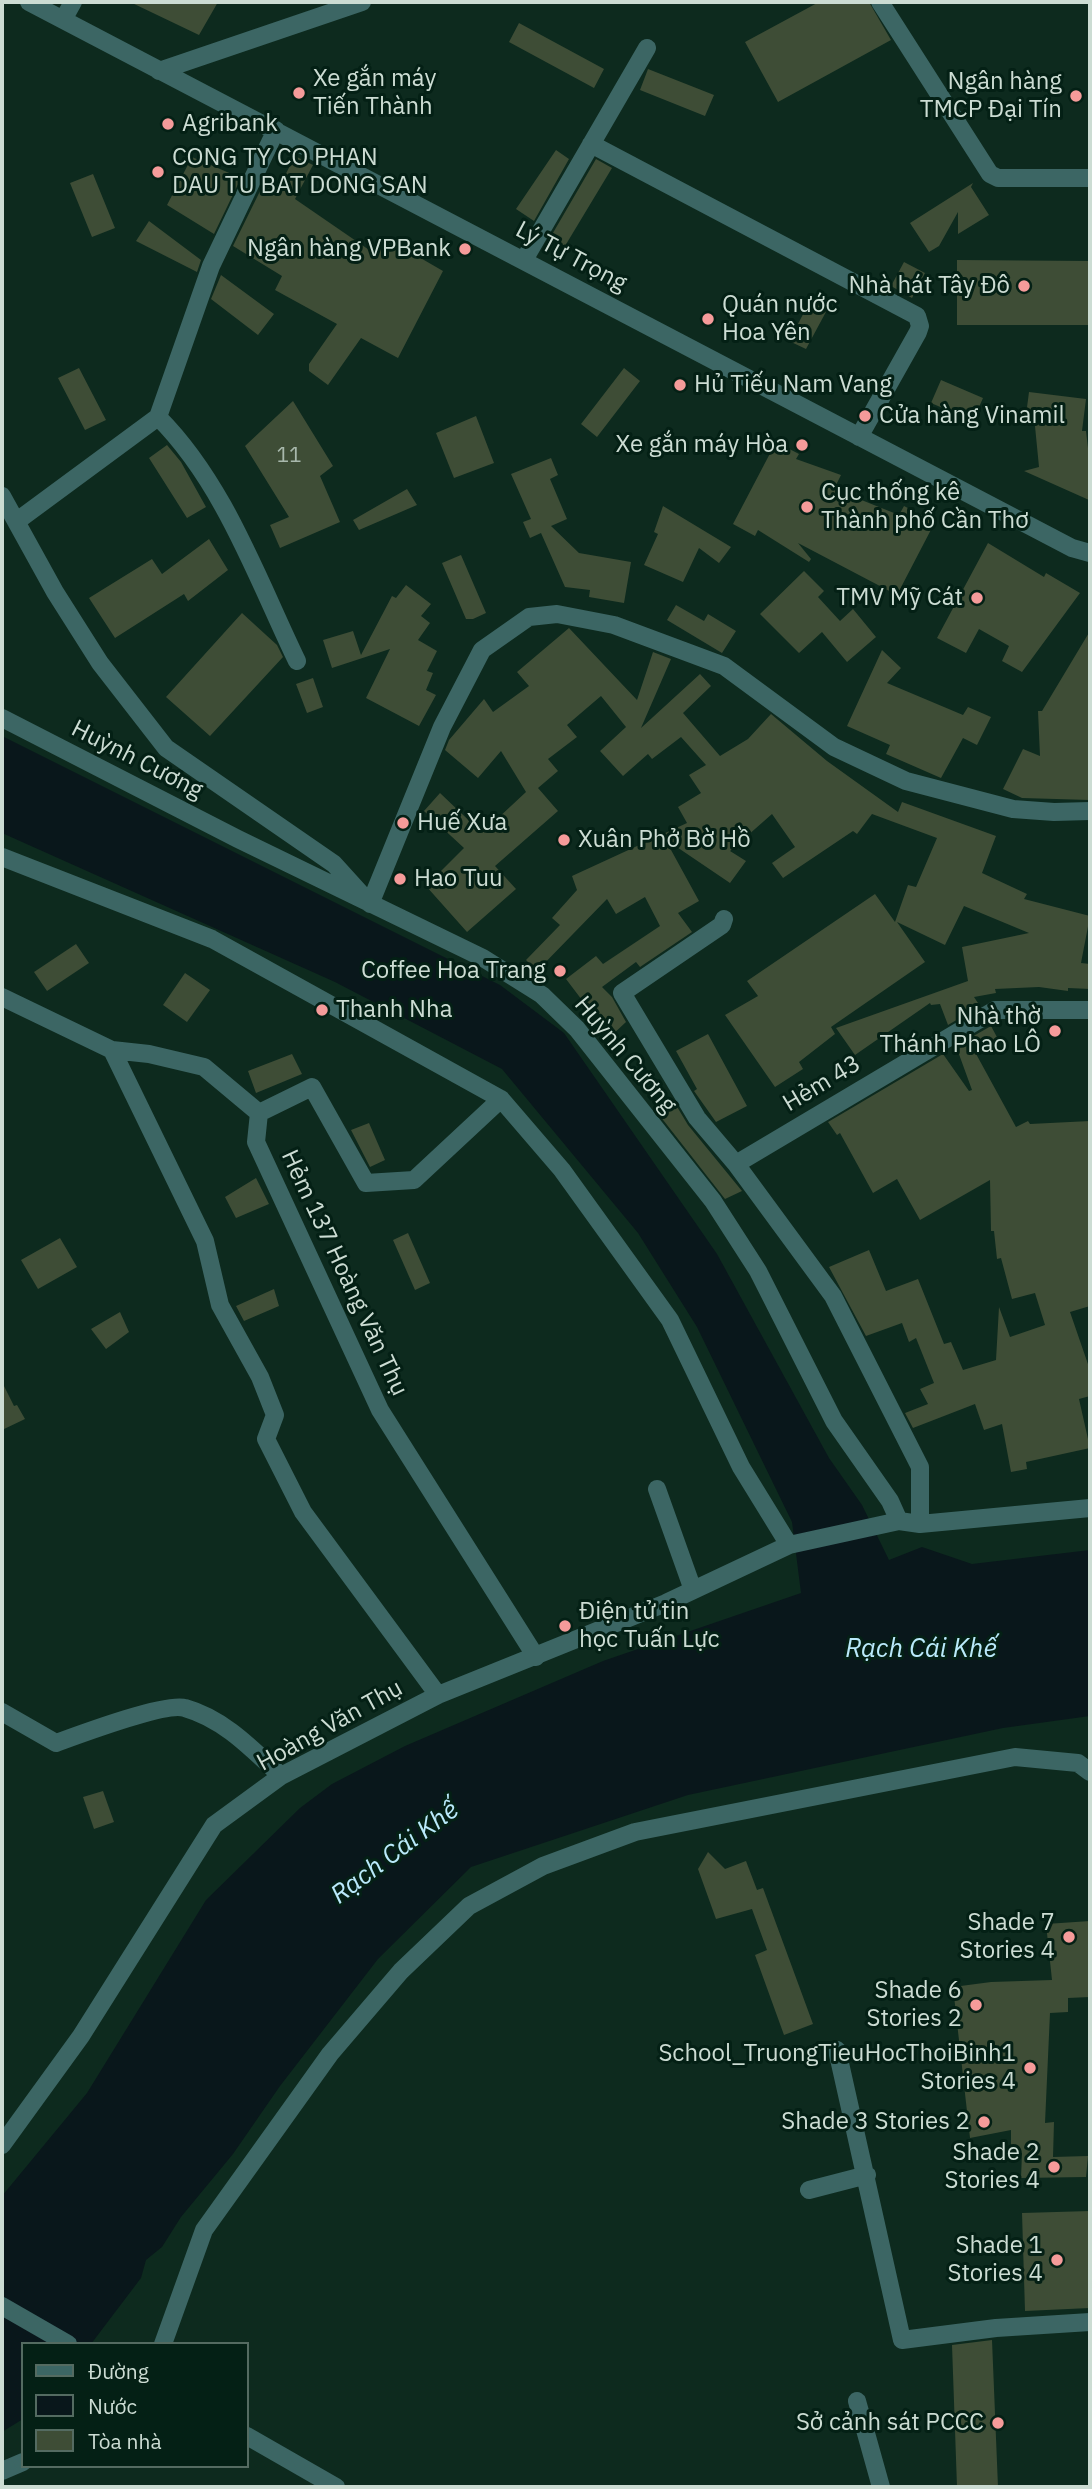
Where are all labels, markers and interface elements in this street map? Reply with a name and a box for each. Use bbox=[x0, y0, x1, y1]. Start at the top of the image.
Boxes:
place label: Xe gắn máy Tiến Thành bbox=[313, 65, 437, 121]
place label: Ngân hàng TMCP Đại Tín bbox=[920, 68, 1062, 124]
marker: Xe gắn máy Tiến Thành bbox=[291, 85, 307, 101]
marker: Ngân hàng TMCP Đại Tín bbox=[1068, 88, 1084, 104]
place label: Agribank bbox=[182, 110, 278, 138]
marker: Agribank bbox=[160, 116, 176, 132]
place label: CONG TY CO PHAN DAU TU BAT DONG SAN bbox=[172, 144, 428, 200]
marker: CONG TY CO PHAN DAU TU BAT DONG SAN bbox=[150, 164, 166, 180]
street label: Lý Tự Trọng bbox=[511, 216, 631, 298]
place label: Ngân hàng VPBank bbox=[247, 235, 451, 263]
marker: Ngân hàng VPBank bbox=[457, 241, 473, 257]
place label: Nhà hát Tây Đô bbox=[848, 272, 1010, 300]
marker: Nhà hát Tây Đô bbox=[1016, 278, 1032, 294]
place label: Quán nước Hoa Yên bbox=[722, 291, 838, 347]
marker: Quán nước Hoa Yên bbox=[700, 311, 716, 327]
place label: Hủ Tiếu Nam Vang bbox=[694, 371, 892, 399]
marker: Hủ Tiếu Nam Vang bbox=[672, 377, 688, 393]
place label: Cửa hàng Vinamil bbox=[879, 402, 1065, 430]
marker: Cửa hàng Vinamil bbox=[857, 408, 873, 424]
place label: Xe gắn máy Hòa bbox=[616, 431, 788, 459]
marker: Xe gắn máy Hòa bbox=[794, 437, 810, 453]
house number: 11 bbox=[276, 443, 302, 469]
place label: Cục thống kê Thành phố Cần Thơ bbox=[821, 479, 1029, 535]
marker: Cục thống kê Thành phố Cần Thơ bbox=[799, 499, 815, 515]
place label: TMV Mỹ Cát bbox=[836, 584, 963, 612]
marker: TMV Mỹ Cát bbox=[969, 590, 985, 606]
street label: Huỳnh Cương bbox=[66, 715, 208, 805]
place label: Huế Xưa bbox=[417, 809, 507, 837]
marker: Huế Xưa bbox=[395, 815, 411, 831]
place label: Xuân Phở Bờ Hồ bbox=[578, 826, 751, 854]
marker: Xuân Phở Bờ Hồ bbox=[556, 832, 572, 848]
place label: Hao Tuu bbox=[414, 865, 503, 893]
marker: Hao Tuu bbox=[392, 871, 408, 887]
place label: Coffee Hoa Trang bbox=[361, 957, 546, 985]
marker: Coffee Hoa Trang bbox=[552, 963, 568, 979]
street label: Huỳnh Cương bbox=[568, 991, 682, 1119]
place label: Thanh Nha bbox=[336, 996, 453, 1024]
marker: Thanh Nha bbox=[314, 1002, 330, 1018]
place label: Nhà thờ Thánh Phao LÔ bbox=[880, 1003, 1041, 1059]
marker: Nhà thờ Thánh Phao LÔ bbox=[1047, 1023, 1063, 1039]
street label: Hẻm 43 bbox=[778, 1050, 866, 1118]
street label: Hẻm 137 Hoàng Văn Thụ bbox=[274, 1146, 414, 1400]
place label: Điện tử tin học Tuấn Lực bbox=[579, 1598, 720, 1654]
marker: Điện tử tin học Tuấn Lực bbox=[557, 1618, 573, 1634]
water label: Rạch Cái Khế bbox=[845, 1633, 997, 1665]
street label: Hoàng Văn Thụ bbox=[252, 1674, 408, 1778]
water label: Rạch Cái Khế bbox=[325, 1795, 465, 1911]
place label: Shade 7 Stories 4 bbox=[960, 1909, 1055, 1965]
marker: Shade 7 Stories 4 bbox=[1061, 1929, 1077, 1945]
place label: Shade 6 Stories 2 bbox=[867, 1977, 962, 2033]
marker: Shade 6 Stories 2 bbox=[968, 1997, 984, 2013]
place label: School_TruongTieuHocThoiBinh1 Stories 4 bbox=[658, 2040, 1016, 2096]
marker: School_TruongTieuHocThoiBinh1 Stories 4 bbox=[1022, 2060, 1038, 2076]
place label: Shade 3 Stories 2 bbox=[781, 2108, 970, 2136]
marker: Shade 3 Stories 2 bbox=[976, 2114, 992, 2130]
place label: Shade 2 Stories 4 bbox=[945, 2139, 1040, 2195]
marker: Shade 2 Stories 4 bbox=[1046, 2159, 1062, 2175]
place label: Shade 1 Stories 4 bbox=[948, 2232, 1043, 2288]
marker: Shade 1 Stories 4 bbox=[1049, 2252, 1065, 2268]
legend bbox=[21, 2342, 248, 2468]
text: Đường bbox=[88, 2357, 149, 2385]
text: Nước bbox=[88, 2392, 137, 2420]
place label: Sở cảnh sát PCCC bbox=[796, 2409, 984, 2437]
marker: Sở cảnh sát PCCC bbox=[990, 2415, 1006, 2431]
text: Tòa nhà bbox=[88, 2427, 162, 2455]

